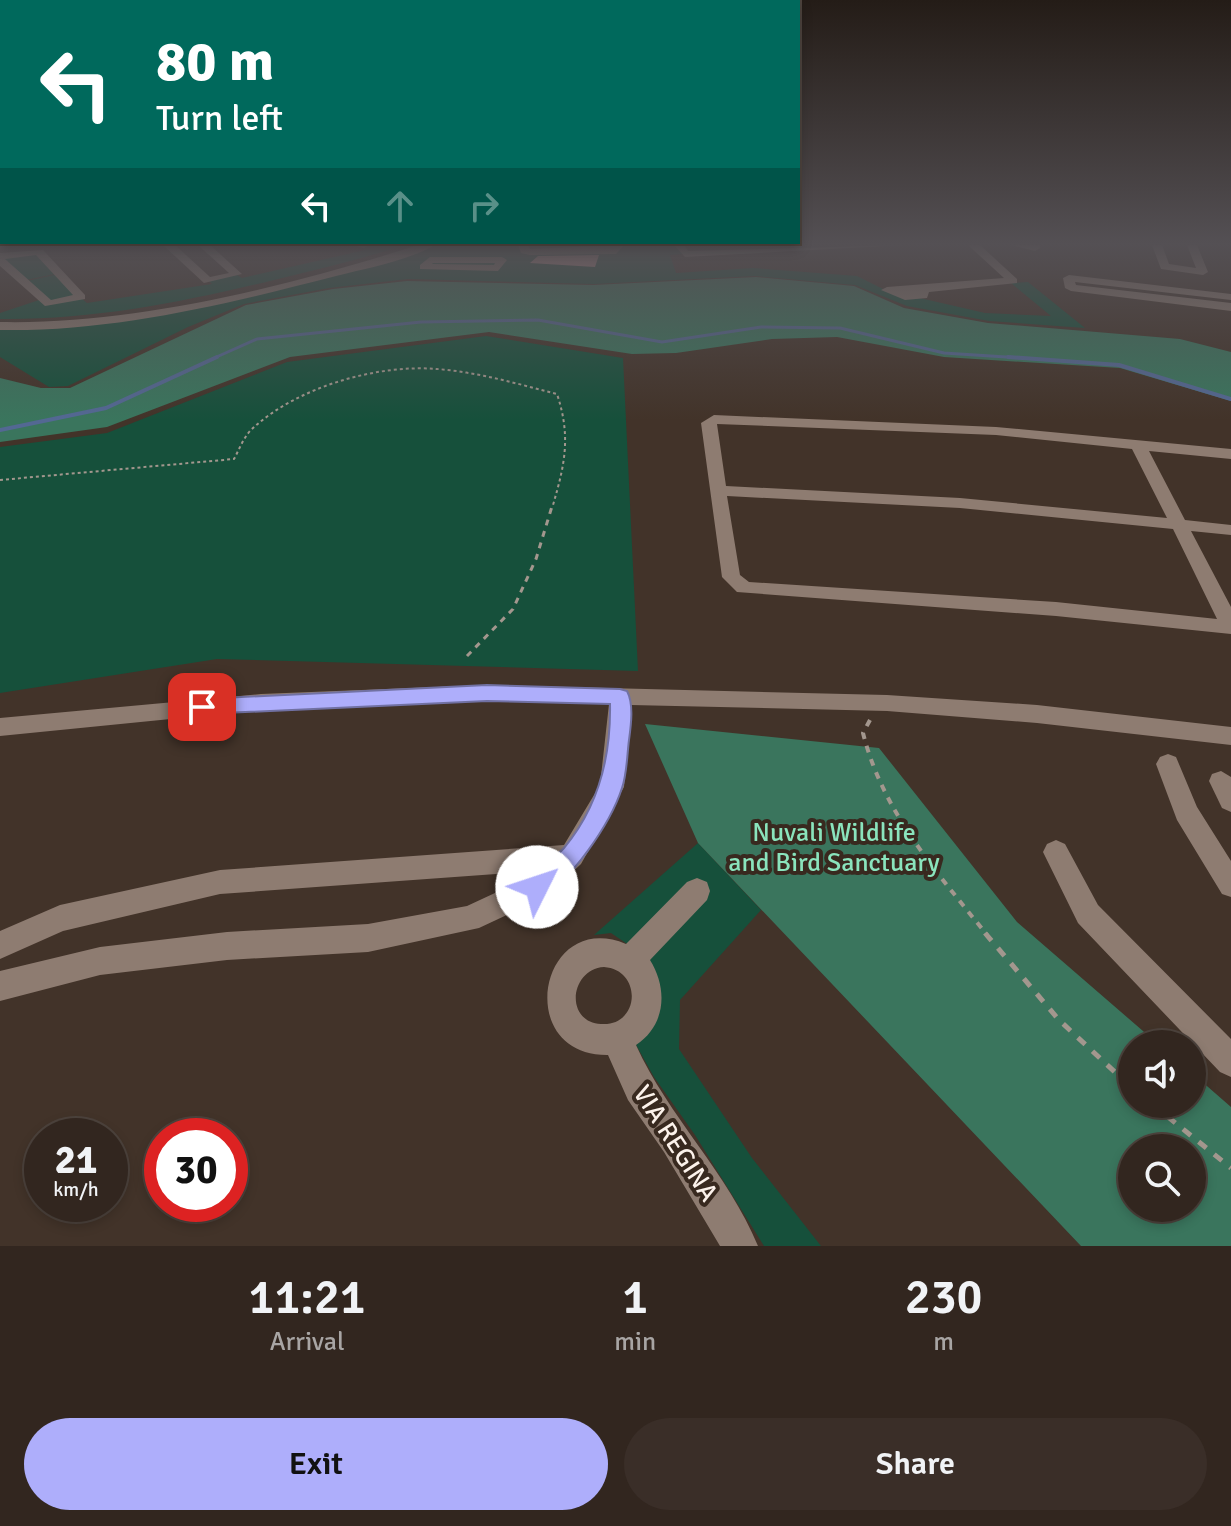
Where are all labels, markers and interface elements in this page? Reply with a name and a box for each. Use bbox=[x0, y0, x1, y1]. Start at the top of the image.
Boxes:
text: 80 m bbox=[156, 27, 274, 96]
icon: left bbox=[24, 32, 128, 136]
text: Turn left bbox=[156, 96, 283, 141]
icon: left bbox=[294, 184, 338, 228]
icon: ahead bbox=[378, 184, 422, 228]
icon: right bbox=[462, 184, 506, 228]
pin bbox=[168, 673, 236, 741]
icon: arrive bbox=[180, 685, 224, 729]
park label: Nuvali Wildlife and Bird Sanctuary bbox=[728, 817, 940, 879]
position arrow bbox=[495, 845, 579, 929]
map controls bbox=[1118, 1030, 1206, 1222]
button: sound bbox=[1118, 1030, 1206, 1118]
street label: VIA REGINA bbox=[626, 1079, 725, 1208]
speed limit sign: 30 bbox=[144, 1118, 248, 1222]
button: search bbox=[1118, 1134, 1206, 1222]
text: 21 bbox=[54, 1135, 98, 1185]
text: km/h bbox=[53, 1177, 99, 1202]
text: 11:21 bbox=[249, 1268, 366, 1327]
text: 1 bbox=[622, 1268, 648, 1327]
text: 230 bbox=[905, 1268, 982, 1327]
text: Arrival bbox=[270, 1326, 345, 1358]
text: min bbox=[614, 1326, 656, 1358]
text: m bbox=[933, 1326, 954, 1358]
button: Exit bbox=[24, 1418, 608, 1510]
button: Share bbox=[624, 1418, 1207, 1510]

